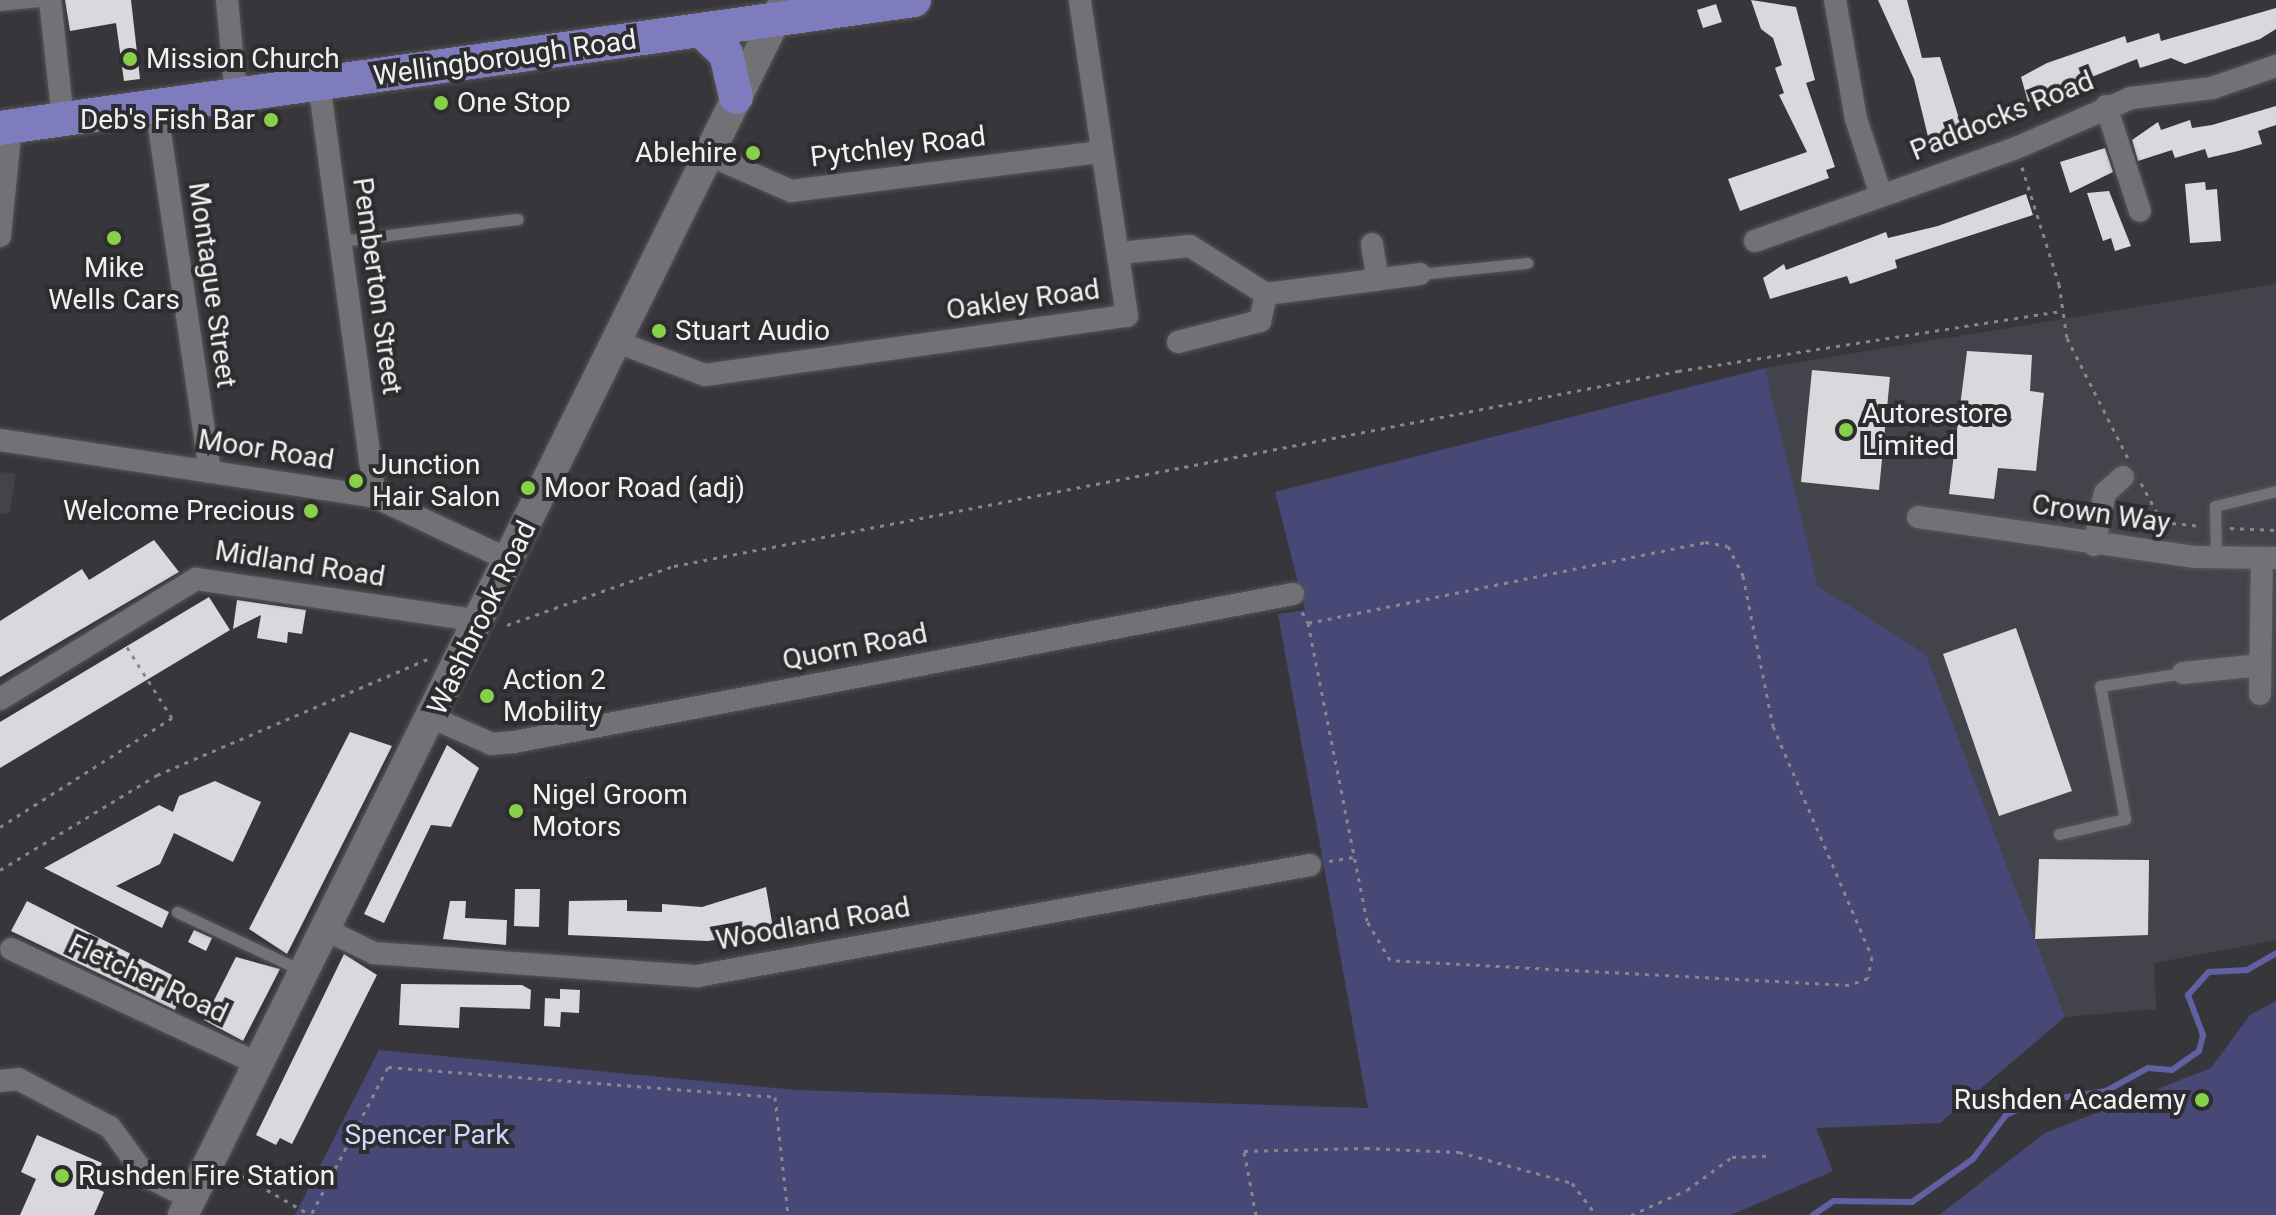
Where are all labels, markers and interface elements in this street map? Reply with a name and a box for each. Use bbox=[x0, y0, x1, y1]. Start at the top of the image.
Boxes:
street label: Wellingborough Road bbox=[371, 23, 639, 93]
place label: Mission Church bbox=[146, 42, 340, 76]
marker: Mission Church bbox=[121, 50, 139, 68]
street label: Paddocks Road bbox=[1905, 64, 2099, 168]
place label: One Stop bbox=[457, 86, 571, 120]
marker: One Stop bbox=[432, 94, 450, 112]
place label: Deb's Fish Bar bbox=[80, 103, 255, 137]
marker: Deb's Fish Bar bbox=[262, 111, 280, 129]
street label: Pytchley Road bbox=[808, 120, 988, 174]
place label: Ablehire bbox=[635, 136, 737, 170]
marker: Ablehire bbox=[744, 144, 762, 162]
street label: Pemberton Street bbox=[345, 175, 409, 397]
street label: Montague Street bbox=[181, 180, 243, 390]
marker: Mike Wells Cars bbox=[105, 229, 123, 247]
place label: Mike Wells Cars bbox=[48, 251, 180, 317]
street label: Oakley Road bbox=[944, 273, 1102, 327]
place label: Stuart Audio bbox=[675, 314, 830, 348]
marker: Stuart Audio bbox=[650, 322, 668, 340]
place label: Autorestore Limited bbox=[1862, 397, 2008, 463]
marker: Autorestore Limited bbox=[1837, 421, 1855, 439]
street label: Moor Road bbox=[196, 423, 336, 477]
place label: Junction Hair Salon bbox=[372, 448, 501, 514]
place label: Moor Road (adj) bbox=[544, 471, 745, 505]
marker: Junction Hair Salon bbox=[347, 472, 365, 490]
marker: Moor Road (adj) bbox=[519, 479, 537, 497]
street label: Crown Way bbox=[2030, 488, 2172, 540]
place label: Welcome Precious bbox=[63, 494, 295, 528]
marker: Welcome Precious bbox=[302, 502, 320, 520]
street label: Washbrook Road bbox=[420, 515, 544, 721]
street label: Midland Road bbox=[213, 534, 387, 594]
street label: Quorn Road bbox=[780, 617, 930, 677]
place label: Action 2 Mobility bbox=[503, 663, 606, 729]
marker: Action 2 Mobility bbox=[478, 687, 496, 705]
place label: Nigel Groom Motors bbox=[532, 778, 688, 844]
marker: Nigel Groom Motors bbox=[507, 802, 525, 820]
street label: Woodland Road bbox=[713, 890, 913, 958]
street label: Fletcher Road bbox=[63, 927, 233, 1031]
place label: Rushden Academy bbox=[1954, 1083, 2186, 1117]
marker: Rushden Academy bbox=[2193, 1091, 2211, 1109]
park label: Spencer Park bbox=[344, 1118, 510, 1152]
place label: Rushden Fire Station bbox=[78, 1159, 335, 1193]
marker: Rushden Fire Station bbox=[53, 1167, 71, 1185]

